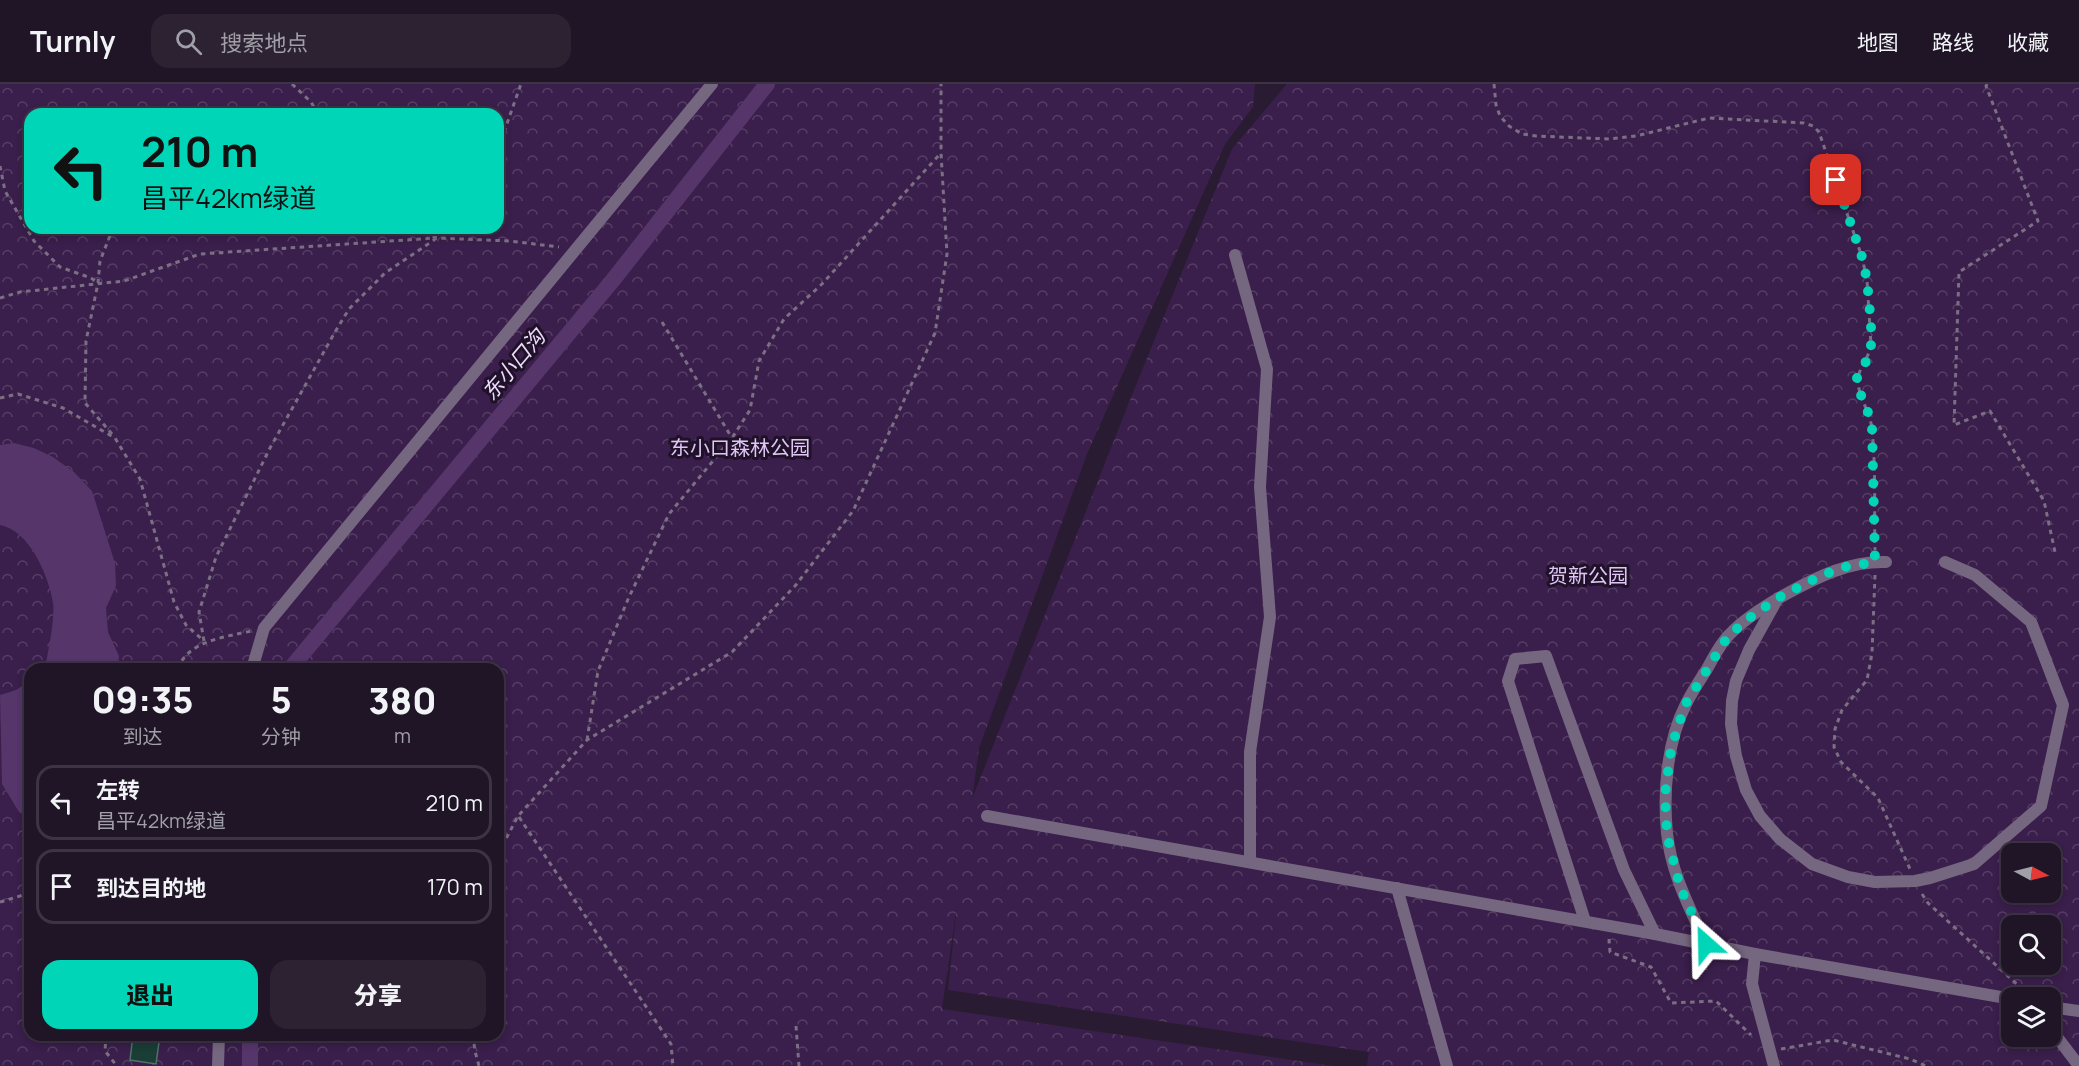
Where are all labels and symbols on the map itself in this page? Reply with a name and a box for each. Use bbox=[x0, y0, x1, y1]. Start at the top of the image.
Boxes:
pin bbox=[1810, 154, 1861, 205]
water label: 东小口沟 bbox=[476, 322, 552, 406]
park label: 东小口森林公园 bbox=[670, 434, 810, 461]
park label: 贺新公园 bbox=[1548, 562, 1628, 589]
north arrow bbox=[2001, 843, 2061, 903]
position arrow bbox=[1674, 912, 1738, 976]

